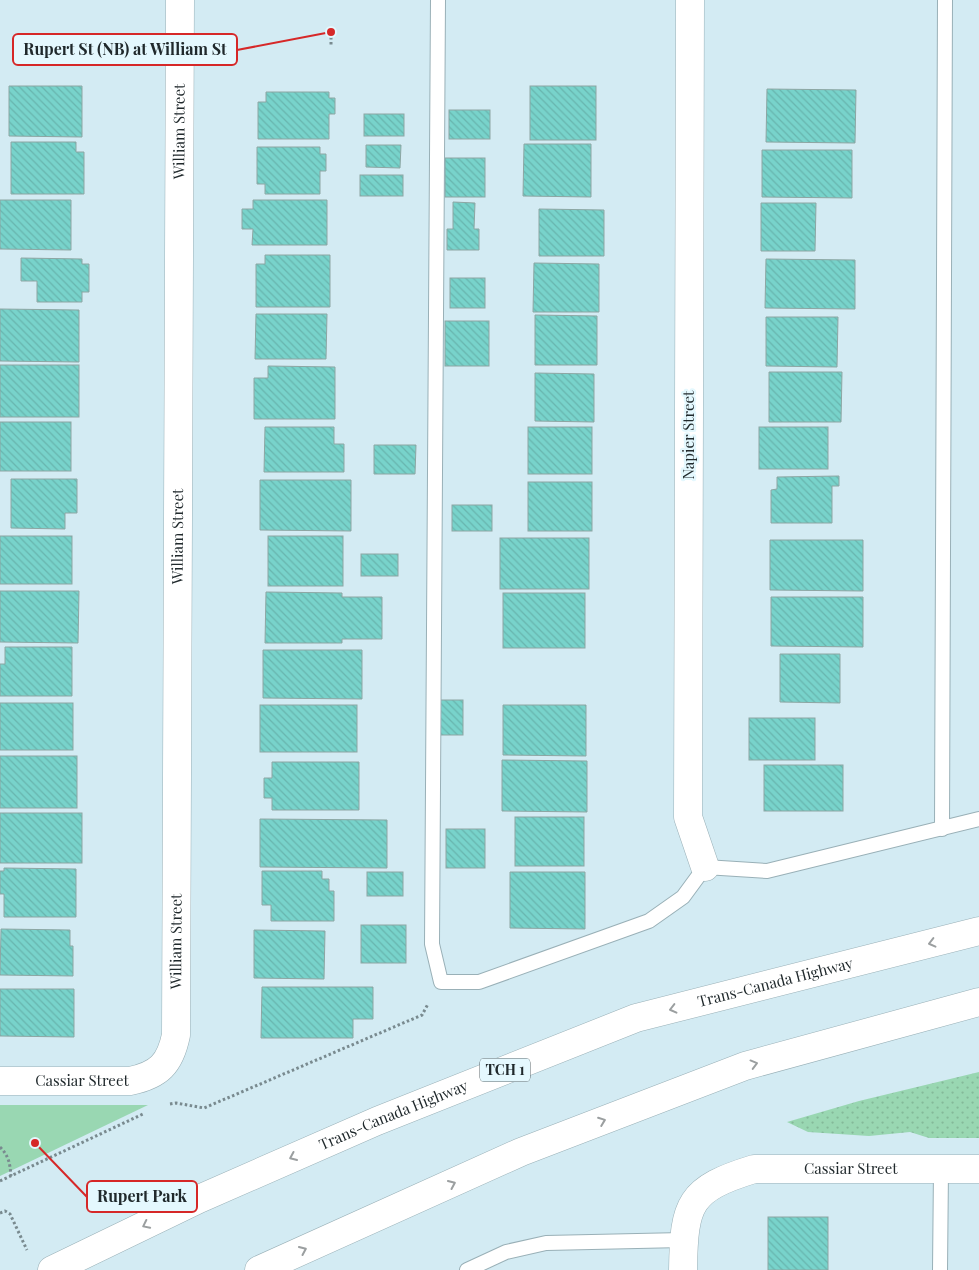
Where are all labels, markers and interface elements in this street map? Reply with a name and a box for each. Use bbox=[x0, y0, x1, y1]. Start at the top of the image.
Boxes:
callout: Rupert St (NB) at William St bbox=[13, 34, 237, 65]
text: Rupert St (NB) at William St bbox=[23, 38, 227, 59]
street label: William Street bbox=[168, 83, 189, 180]
street label: Napier Street bbox=[678, 390, 698, 479]
street label: William Street bbox=[167, 488, 187, 585]
street label: William Street bbox=[165, 893, 186, 990]
one-way arrow bbox=[928, 937, 936, 947]
street label: Trans-Canada Highway bbox=[695, 952, 855, 1011]
one-way arrow bbox=[668, 1003, 677, 1014]
road number: TCH 1 bbox=[480, 1058, 530, 1082]
one-way arrow bbox=[749, 1059, 757, 1069]
street label: Cassiar Street bbox=[35, 1070, 129, 1090]
street label: Trans-Canada Highway bbox=[315, 1075, 471, 1154]
one-way arrow bbox=[597, 1117, 606, 1128]
one-way arrow bbox=[290, 1152, 298, 1162]
street label: Cassiar Street bbox=[804, 1158, 898, 1178]
one-way arrow bbox=[447, 1179, 456, 1190]
callout: Rupert Park bbox=[87, 1181, 197, 1212]
text: Rupert Park bbox=[97, 1185, 188, 1206]
one-way arrow bbox=[142, 1218, 151, 1228]
one-way arrow bbox=[298, 1246, 307, 1256]

